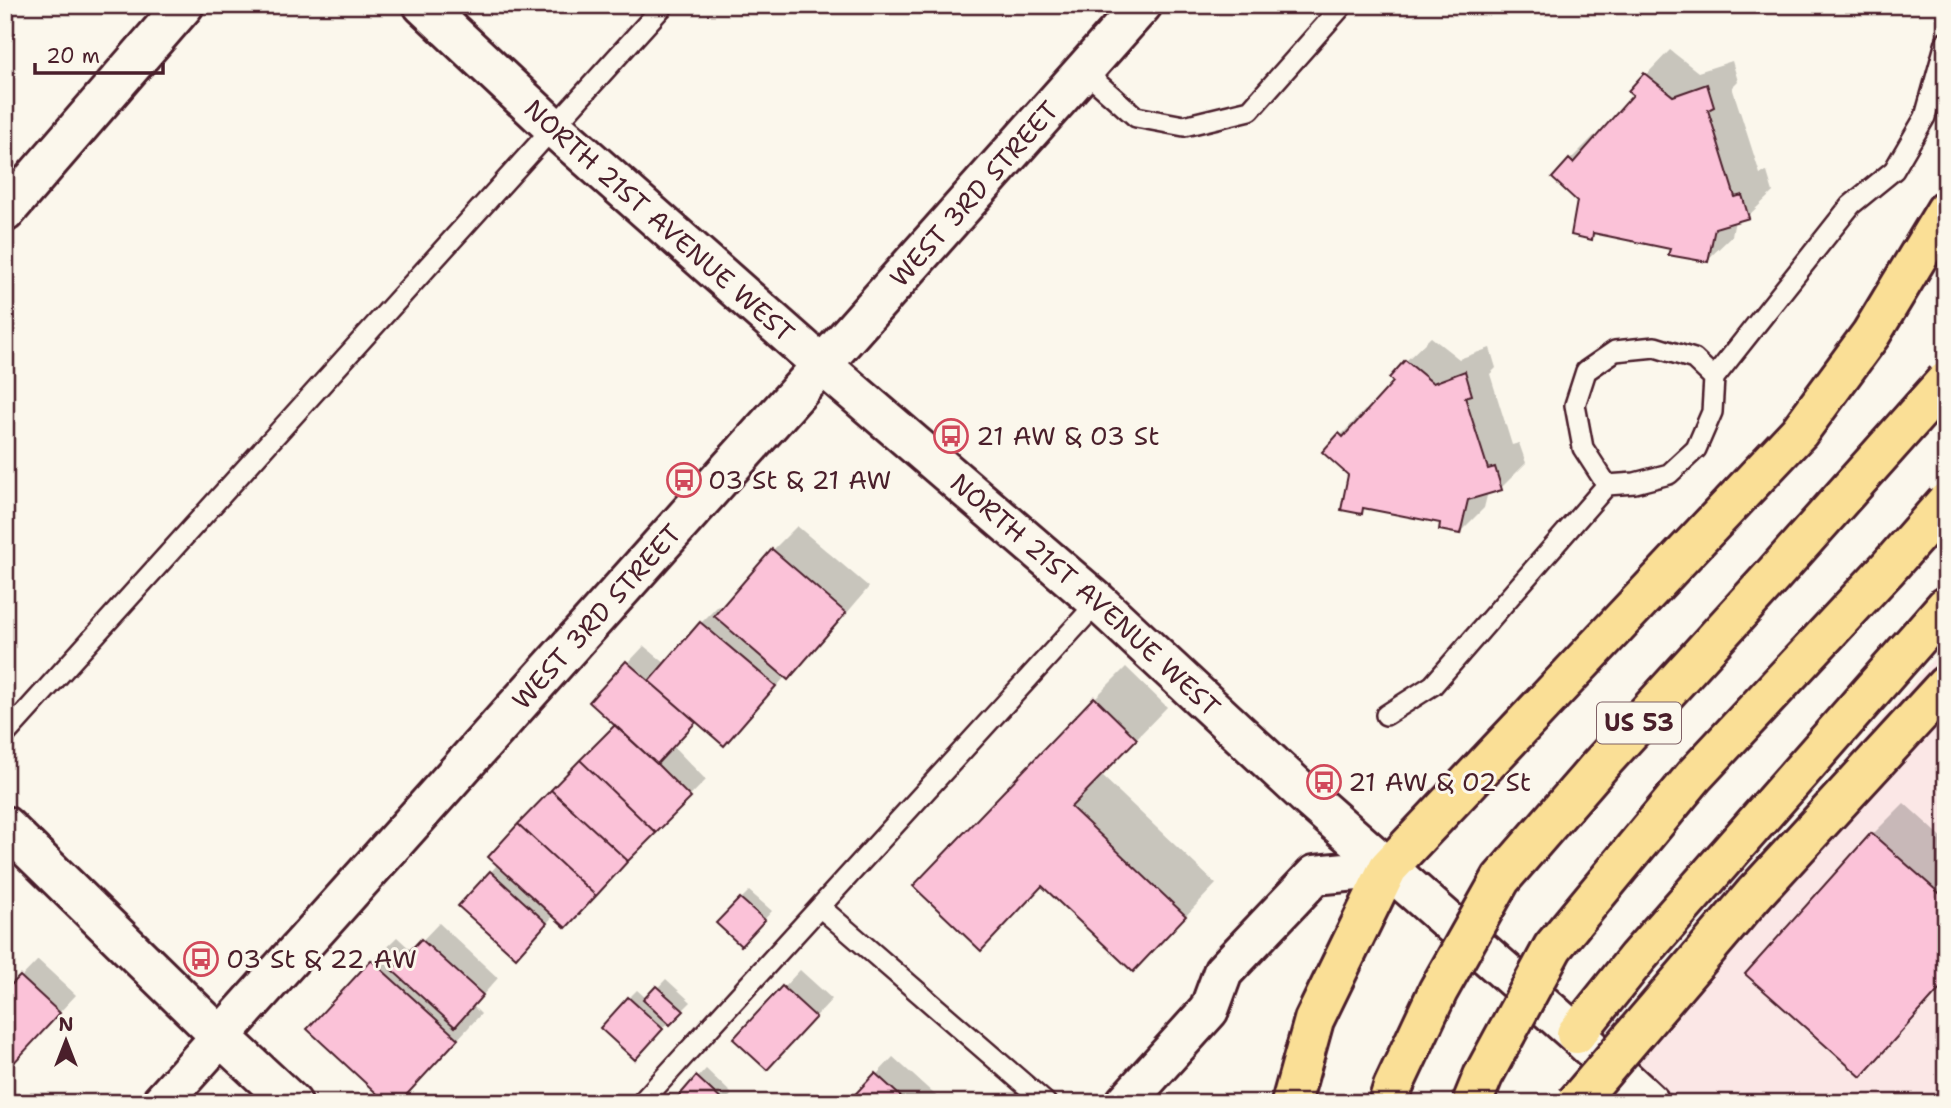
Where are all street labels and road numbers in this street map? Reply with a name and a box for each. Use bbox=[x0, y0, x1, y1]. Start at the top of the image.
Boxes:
street label: NORTH 21ST AVENUE WEST bbox=[517, 91, 802, 350]
street label: WEST 3RD STREET bbox=[882, 93, 1066, 294]
street label: NORTH 21ST AVENUE WEST bbox=[943, 465, 1228, 724]
street label: WEST 3RD STREET bbox=[504, 516, 689, 717]
road number: US 53 bbox=[1597, 702, 1681, 744]

